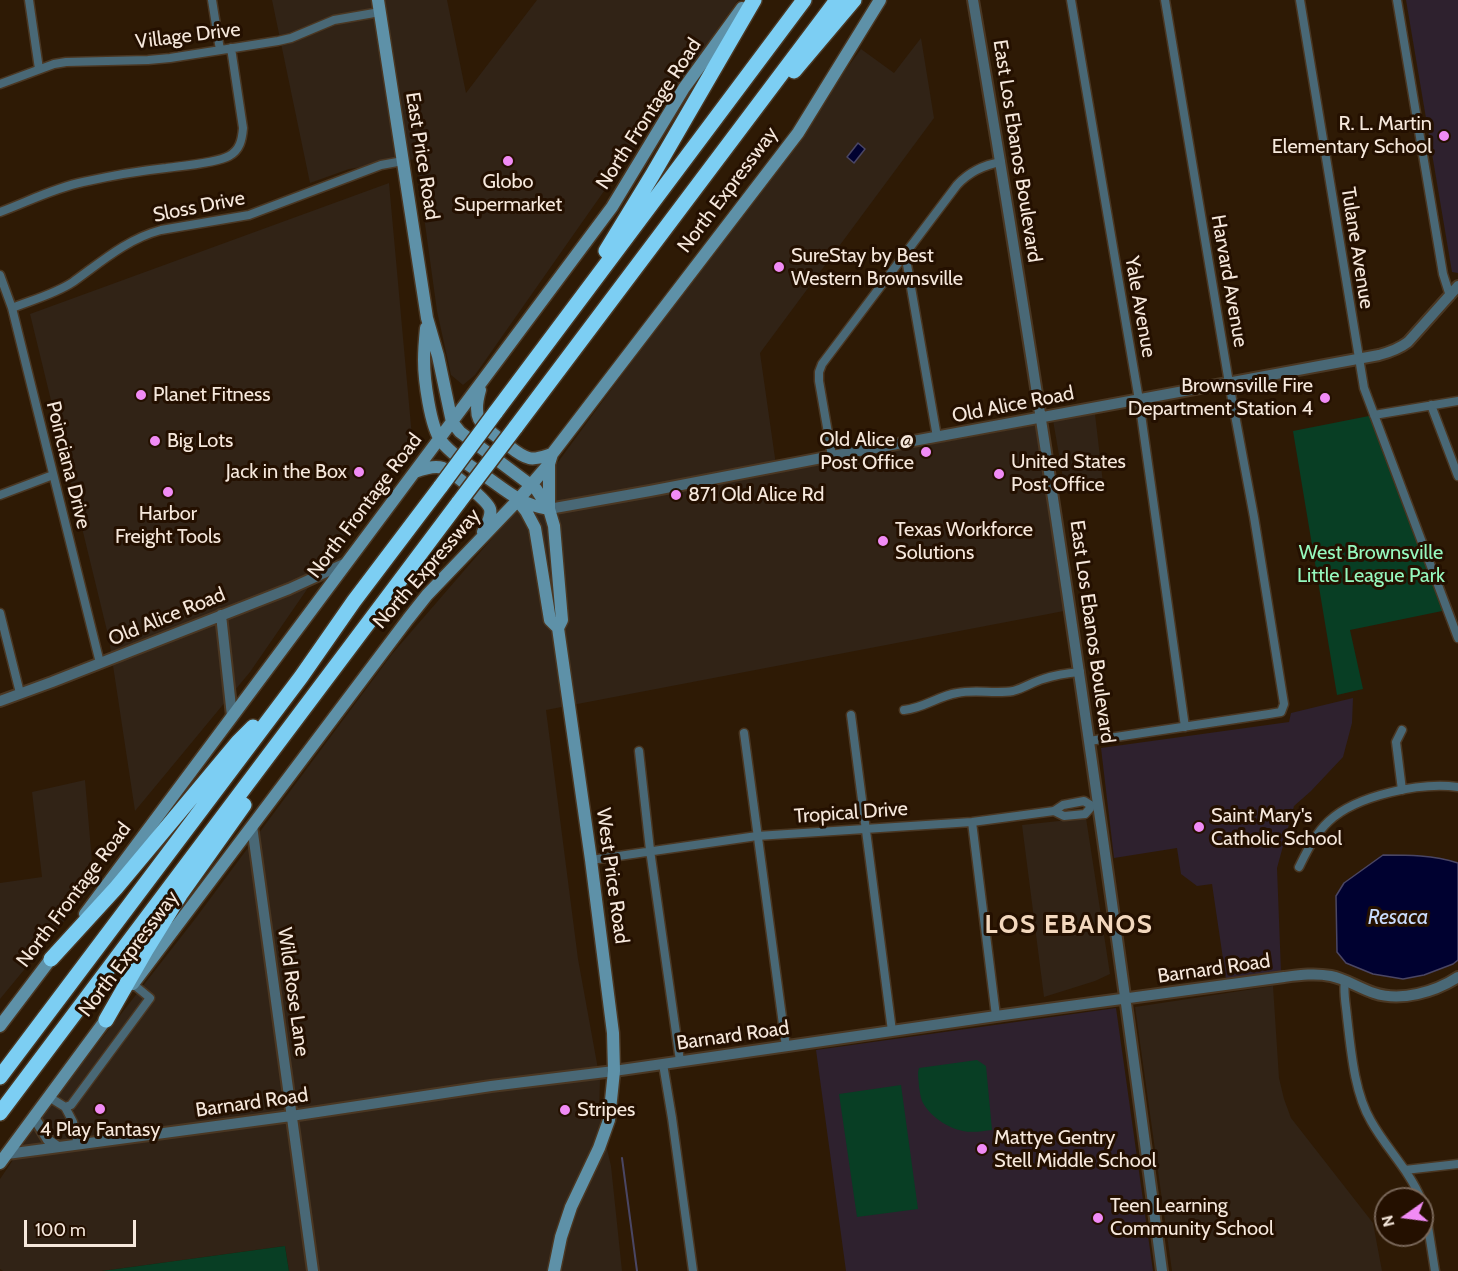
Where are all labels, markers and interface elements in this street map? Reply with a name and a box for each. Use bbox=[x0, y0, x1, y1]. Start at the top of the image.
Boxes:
street label: Village Drive bbox=[134, 18, 242, 54]
street label: North Frontage Road bbox=[591, 34, 707, 194]
street label: East Los Ebanos Boulevard bbox=[988, 38, 1046, 264]
street label: East Price Road bbox=[400, 90, 444, 222]
place label: R. L. Martin Elementary School bbox=[1272, 112, 1432, 159]
street label: North Expressway bbox=[673, 122, 783, 258]
marker: R. L. Martin Elementary School bbox=[1437, 129, 1451, 143]
marker: Globo Supermarket bbox=[501, 154, 515, 168]
place label: Globo Supermarket bbox=[454, 170, 562, 217]
street label: Tulane Avenue bbox=[1336, 185, 1378, 311]
street label: Sloss Drive bbox=[151, 186, 247, 228]
street label: Harvard Avenue bbox=[1206, 213, 1252, 349]
place label: SureStay by Best Western Brownsville bbox=[791, 244, 963, 291]
street label: Yale Avenue bbox=[1119, 255, 1161, 359]
marker: SureStay by Best Western Brownsville bbox=[772, 260, 786, 274]
place label: Brownsville Fire Department Station 4 bbox=[1128, 374, 1313, 421]
street label: Old Alice Road bbox=[950, 381, 1076, 429]
place label: Planet Fitness bbox=[153, 383, 271, 407]
marker: Planet Fitness bbox=[134, 388, 148, 402]
marker: Brownsville Fire Department Station 4 bbox=[1318, 391, 1332, 405]
street label: Poinciana Drive bbox=[41, 399, 95, 531]
place label: Old Alice @ Post Office bbox=[819, 428, 914, 475]
place label: Big Lots bbox=[167, 429, 233, 453]
street label: North Frontage Road bbox=[303, 429, 427, 583]
marker: Big Lots bbox=[148, 434, 162, 448]
marker: Old Alice @ Post Office bbox=[919, 445, 933, 459]
place label: United States Post Office bbox=[1011, 450, 1126, 497]
place label: Jack in the Box bbox=[226, 460, 347, 484]
marker: Jack in the Box bbox=[352, 465, 366, 479]
marker: United States Post Office bbox=[992, 467, 1006, 481]
place label: 871 Old Alice Rd bbox=[688, 483, 824, 507]
marker: Harbor Freight Tools bbox=[161, 485, 175, 499]
marker: 871 Old Alice Rd bbox=[669, 488, 683, 502]
place label: Harbor Freight Tools bbox=[115, 502, 221, 549]
street label: North Expressway bbox=[368, 504, 486, 634]
place label: Texas Workforce Solutions bbox=[895, 518, 1033, 565]
street label: East Los Ebanos Boulevard bbox=[1064, 519, 1120, 745]
marker: Texas Workforce Solutions bbox=[876, 534, 890, 548]
park label: West Brownsville Little League Park bbox=[1297, 541, 1445, 588]
street label: Old Alice Road bbox=[105, 583, 229, 651]
street label: Tropical Drive bbox=[793, 797, 909, 829]
place label: Saint Mary's Catholic School bbox=[1211, 804, 1342, 851]
street label: West Price Road bbox=[591, 807, 633, 945]
street label: North Frontage Road bbox=[12, 818, 136, 972]
marker: Saint Mary's Catholic School bbox=[1192, 820, 1206, 834]
street label: North Expressway bbox=[74, 886, 184, 1022]
water label: Resaca bbox=[1368, 905, 1428, 931]
district label: LOS EBANOS bbox=[985, 909, 1153, 941]
street label: Wild Rose Lane bbox=[272, 926, 314, 1058]
street label: Barnard Road bbox=[1156, 949, 1272, 989]
street label: Barnard Road bbox=[675, 1016, 791, 1056]
street label: Barnard Road bbox=[194, 1083, 310, 1123]
place label: Stripes bbox=[577, 1098, 635, 1122]
marker: 4 Play Fantasy bbox=[93, 1102, 107, 1116]
marker: Stripes bbox=[558, 1103, 572, 1117]
place label: 4 Play Fantasy bbox=[40, 1118, 160, 1142]
place label: Mattye Gentry Stell Middle School bbox=[994, 1126, 1156, 1173]
marker: Mattye Gentry Stell Middle School bbox=[975, 1142, 989, 1156]
north arrow bbox=[1374, 1187, 1434, 1247]
place label: Teen Learning Community School bbox=[1110, 1194, 1274, 1241]
scale bar bbox=[27, 1208, 140, 1246]
marker: Teen Learning Community School bbox=[1091, 1211, 1105, 1225]
text: N bbox=[1377, 1213, 1399, 1229]
text: 100 m bbox=[35, 1219, 86, 1241]

